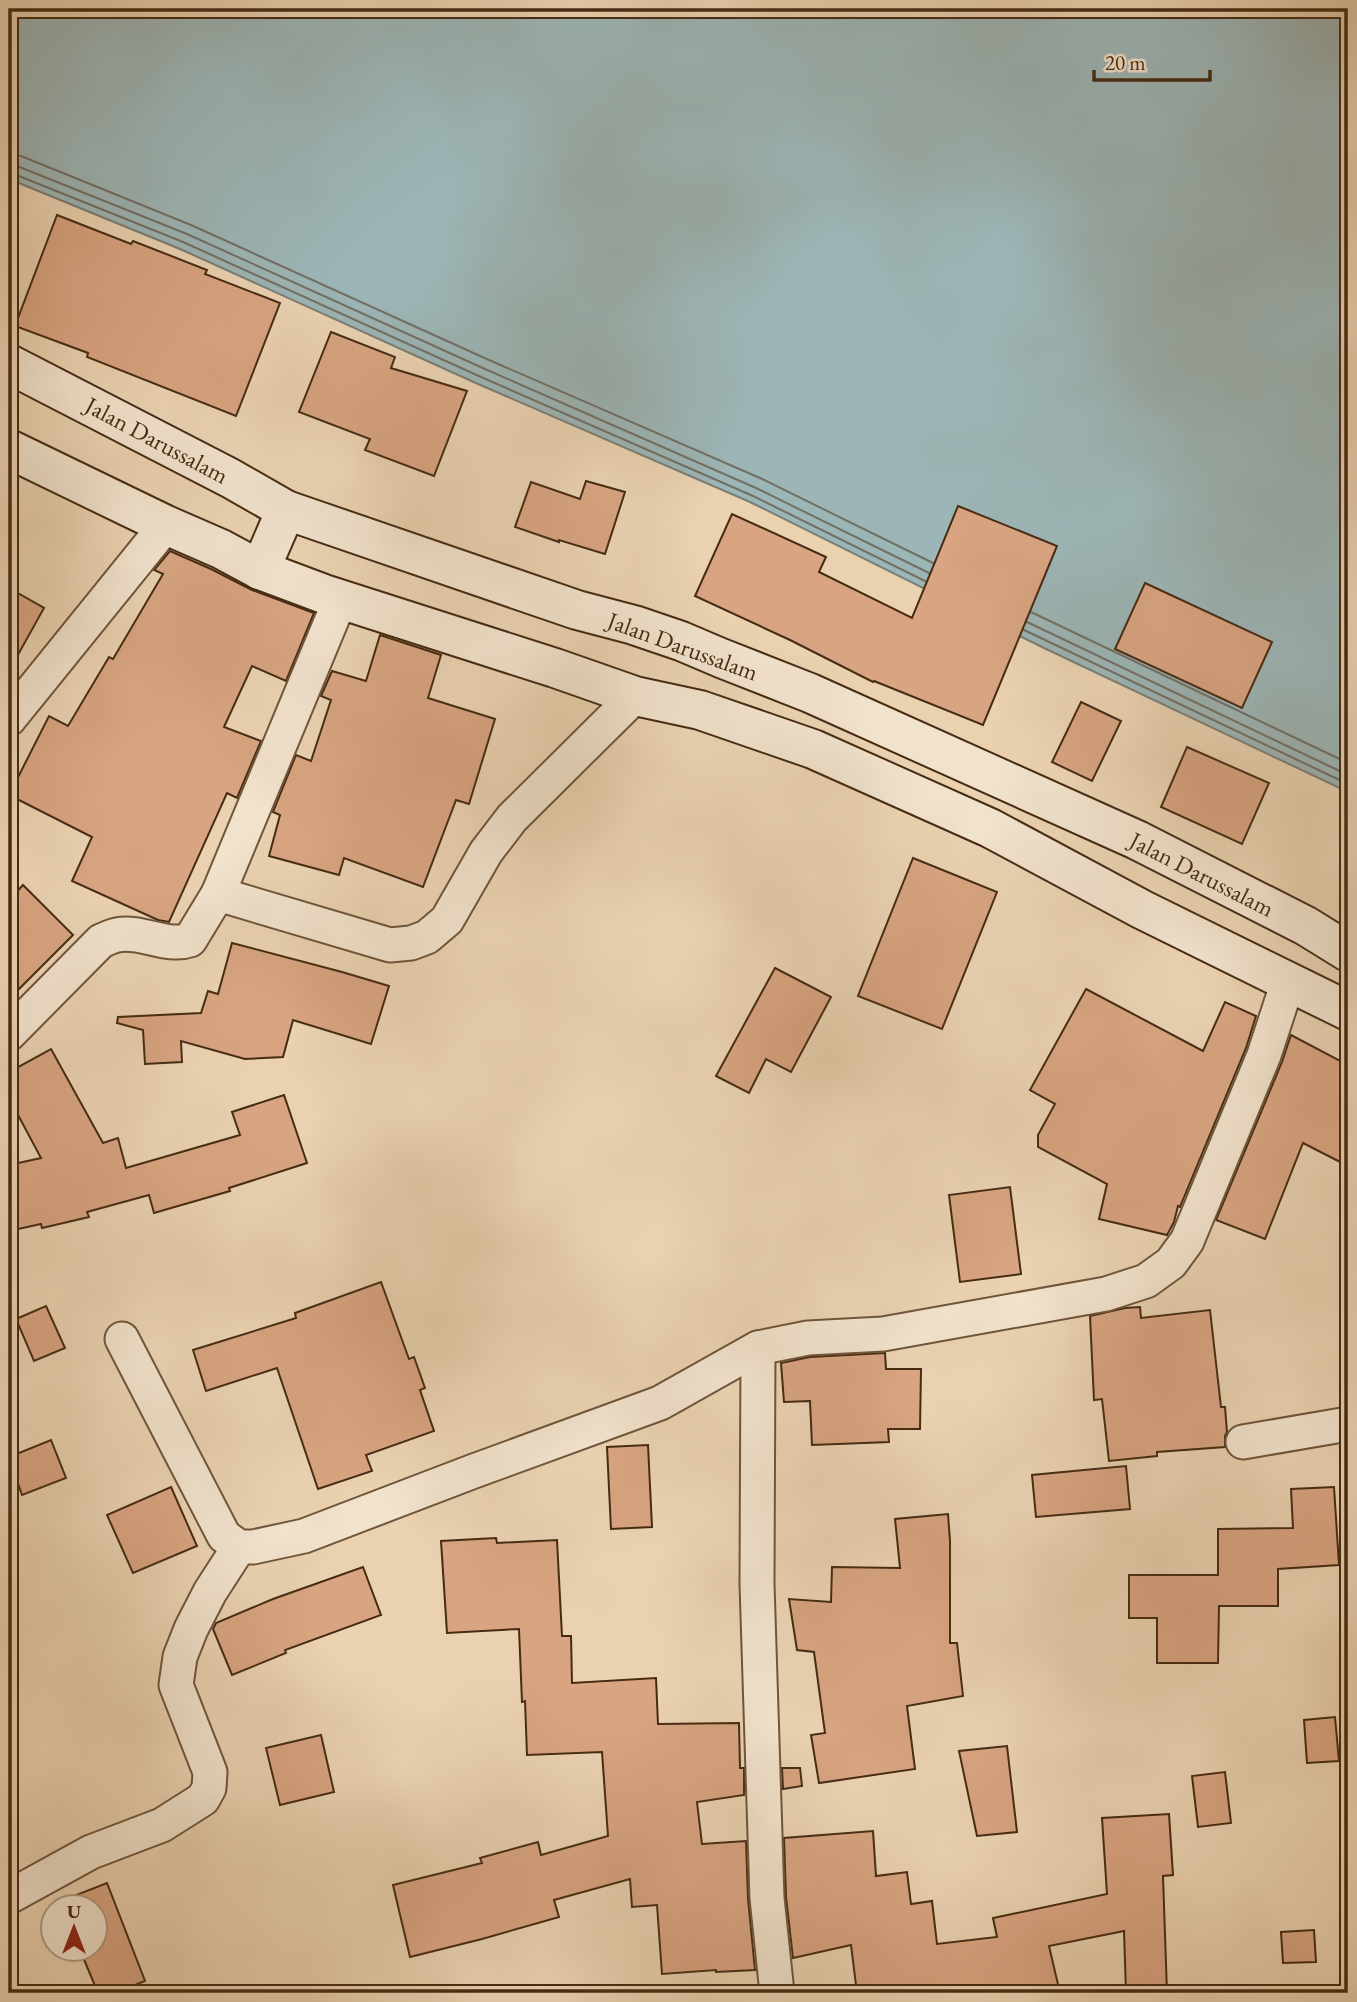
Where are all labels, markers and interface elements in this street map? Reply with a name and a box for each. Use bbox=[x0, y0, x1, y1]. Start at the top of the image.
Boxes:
scale bar bbox=[1094, 38, 1210, 82]
text: 20 m bbox=[1105, 49, 1146, 76]
street label: Jalan Darussalam bbox=[78, 388, 234, 491]
street label: Jalan Darussalam bbox=[602, 604, 763, 688]
street label: Jalan Darussalam bbox=[1123, 823, 1280, 924]
north arrow bbox=[38, 1894, 108, 1964]
text: U bbox=[67, 1899, 81, 1924]

